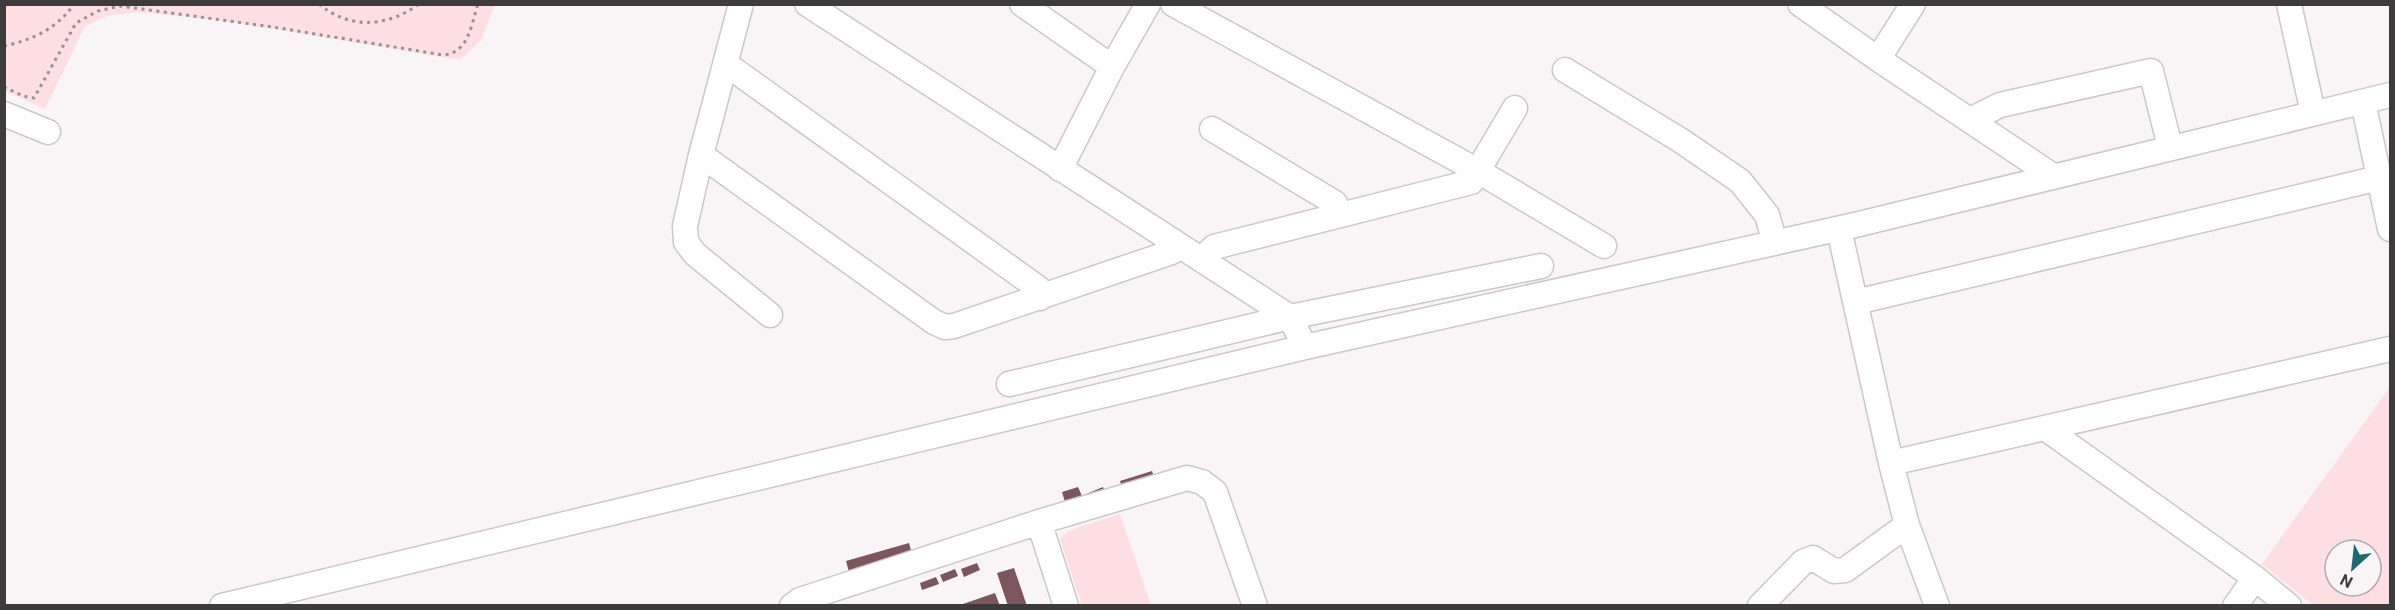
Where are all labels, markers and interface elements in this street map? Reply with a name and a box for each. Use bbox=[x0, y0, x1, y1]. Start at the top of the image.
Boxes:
north arrow bbox=[2323, 538, 2383, 598]
text: N bbox=[2337, 570, 2356, 592]

